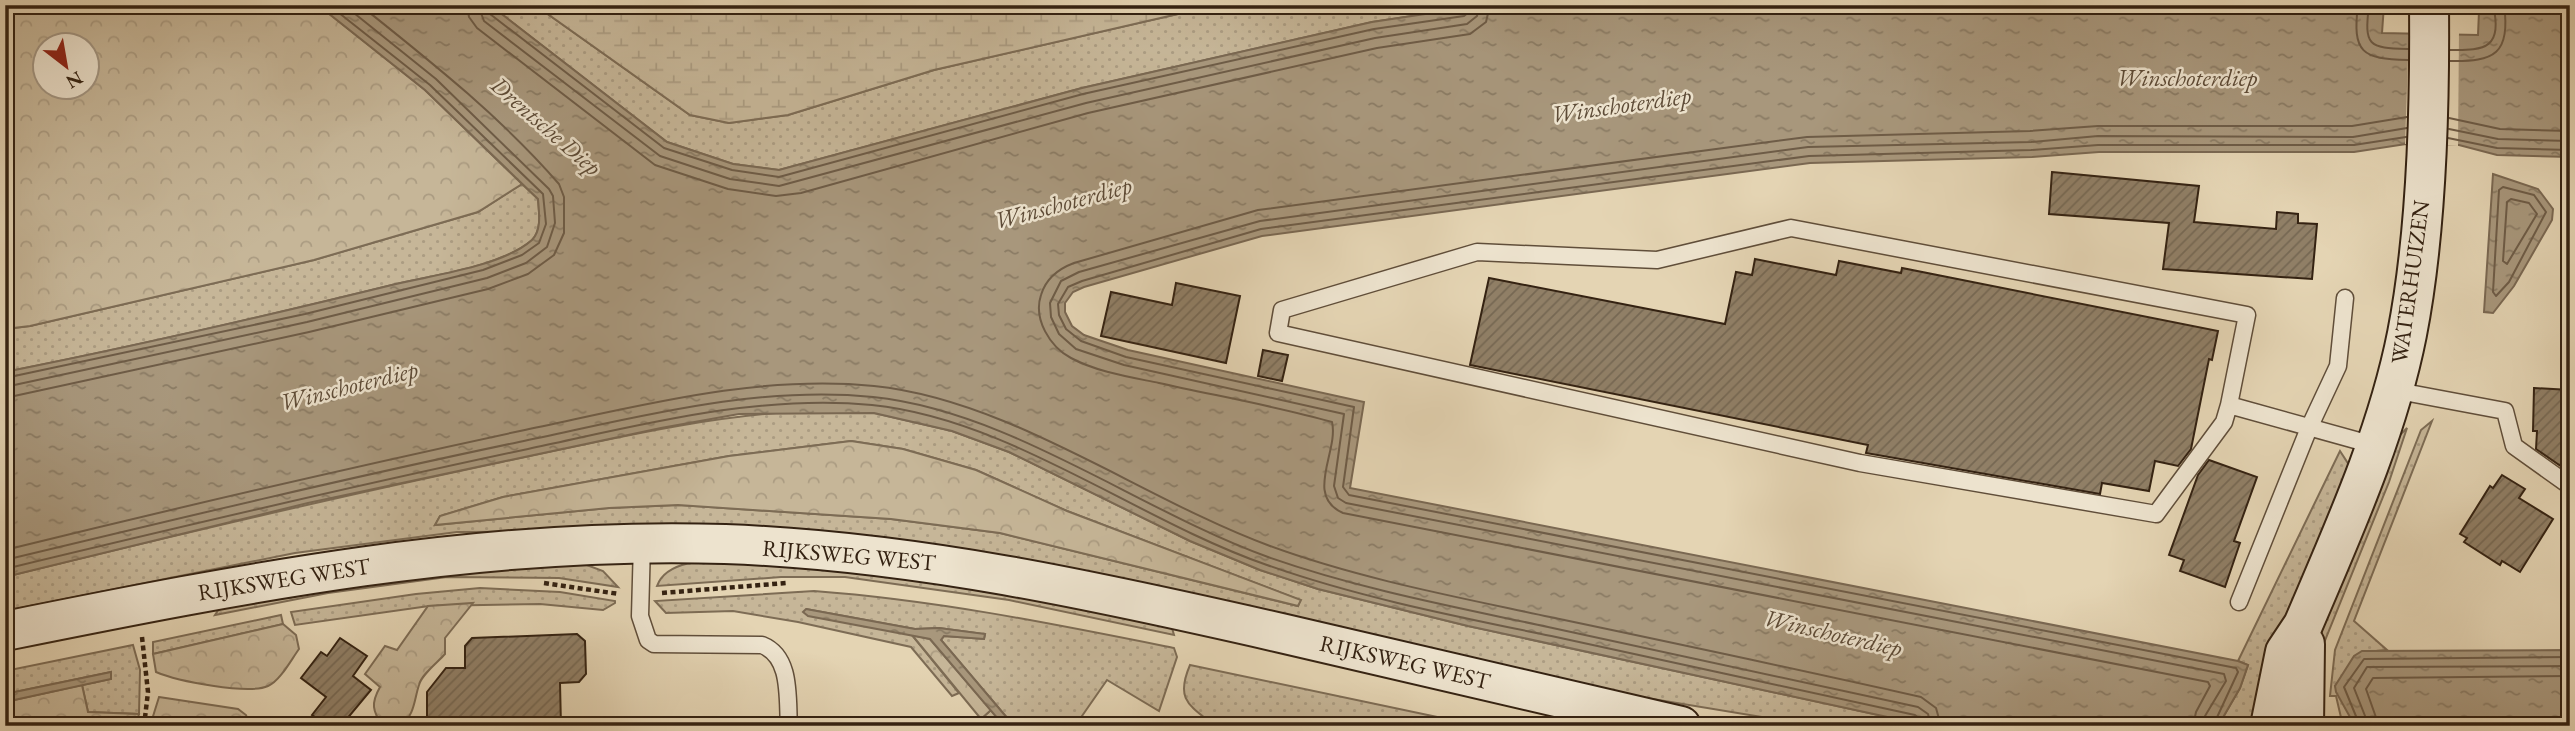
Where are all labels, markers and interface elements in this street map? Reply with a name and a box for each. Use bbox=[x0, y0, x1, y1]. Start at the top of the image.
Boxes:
north arrow bbox=[32, 32, 102, 102]
water label: Winschoterdiep bbox=[2117, 62, 2258, 93]
text: N bbox=[61, 65, 88, 95]
water label: Drentsche Diep bbox=[484, 68, 608, 182]
water label: Winschoterdiep bbox=[1549, 79, 1693, 130]
water label: Winschoterdiep bbox=[991, 169, 1135, 236]
street label: WATERHUIZEN bbox=[2384, 198, 2436, 366]
water label: Winschoterdiep bbox=[277, 353, 421, 418]
street label: RIJKSWEG WEST bbox=[761, 532, 938, 578]
street label: RIJKSWEG WEST bbox=[196, 550, 373, 607]
water label: Winschoterdiep bbox=[1761, 602, 1906, 664]
street label: RIJKSWEG WEST bbox=[1317, 628, 1494, 696]

